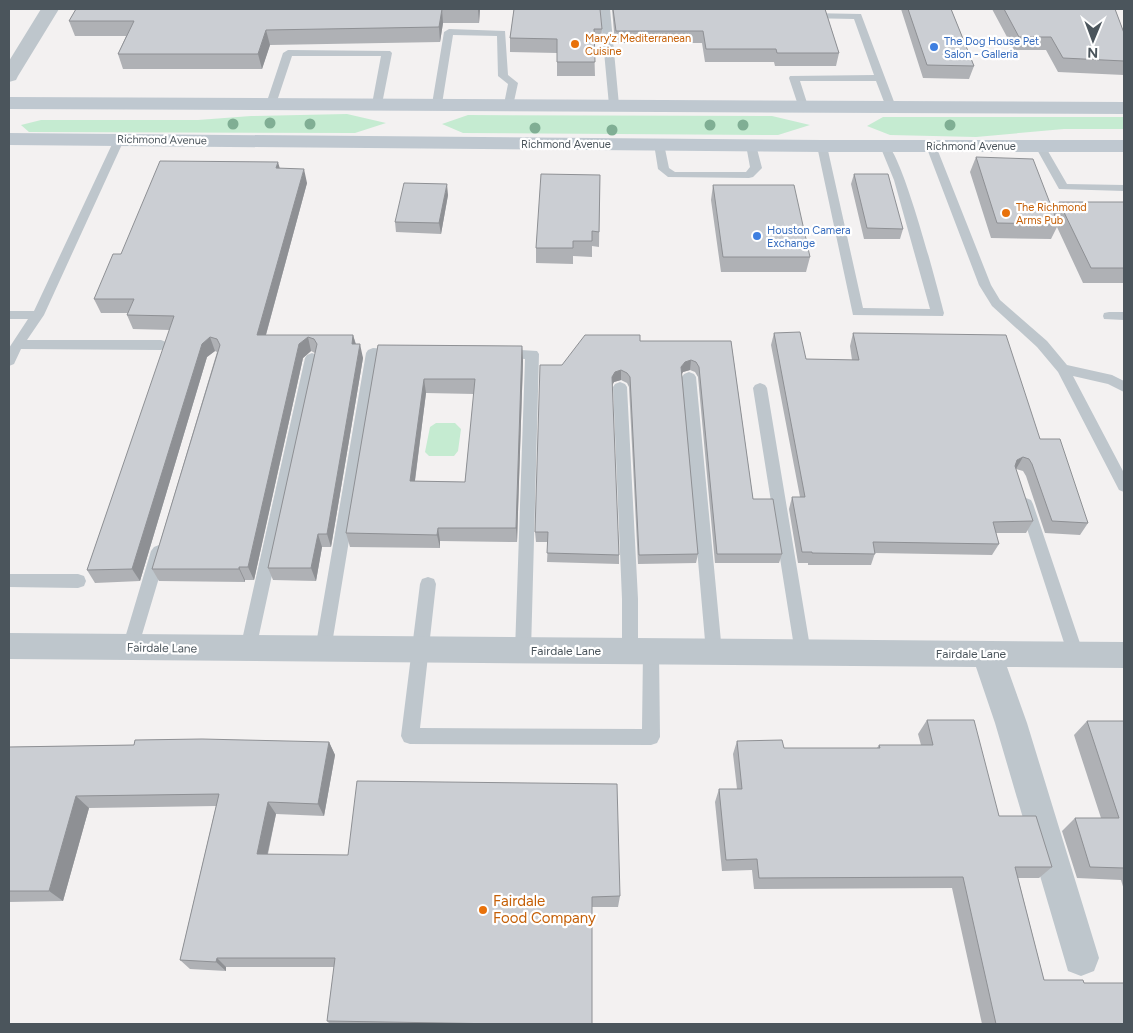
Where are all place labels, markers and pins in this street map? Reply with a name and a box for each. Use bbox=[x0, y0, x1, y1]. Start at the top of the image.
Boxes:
place label: Mary'z Mediterranean Cuisine bbox=[585, 32, 691, 58]
place label: The Dog House Pet Salon - Galleria bbox=[944, 35, 1039, 61]
marker: Mary'z Mediterranean Cuisine bbox=[569, 38, 581, 50]
marker: The Dog House Pet Salon - Galleria bbox=[928, 41, 940, 53]
place label: The Richmond Arms Pub bbox=[1016, 201, 1087, 227]
marker: The Richmond Arms Pub bbox=[1000, 207, 1012, 219]
place label: Houston Camera Exchange bbox=[767, 224, 851, 250]
marker: Houston Camera Exchange bbox=[751, 230, 763, 242]
place label: Fairdale Food Company bbox=[493, 892, 596, 927]
marker: Fairdale Food Company bbox=[477, 904, 489, 916]

